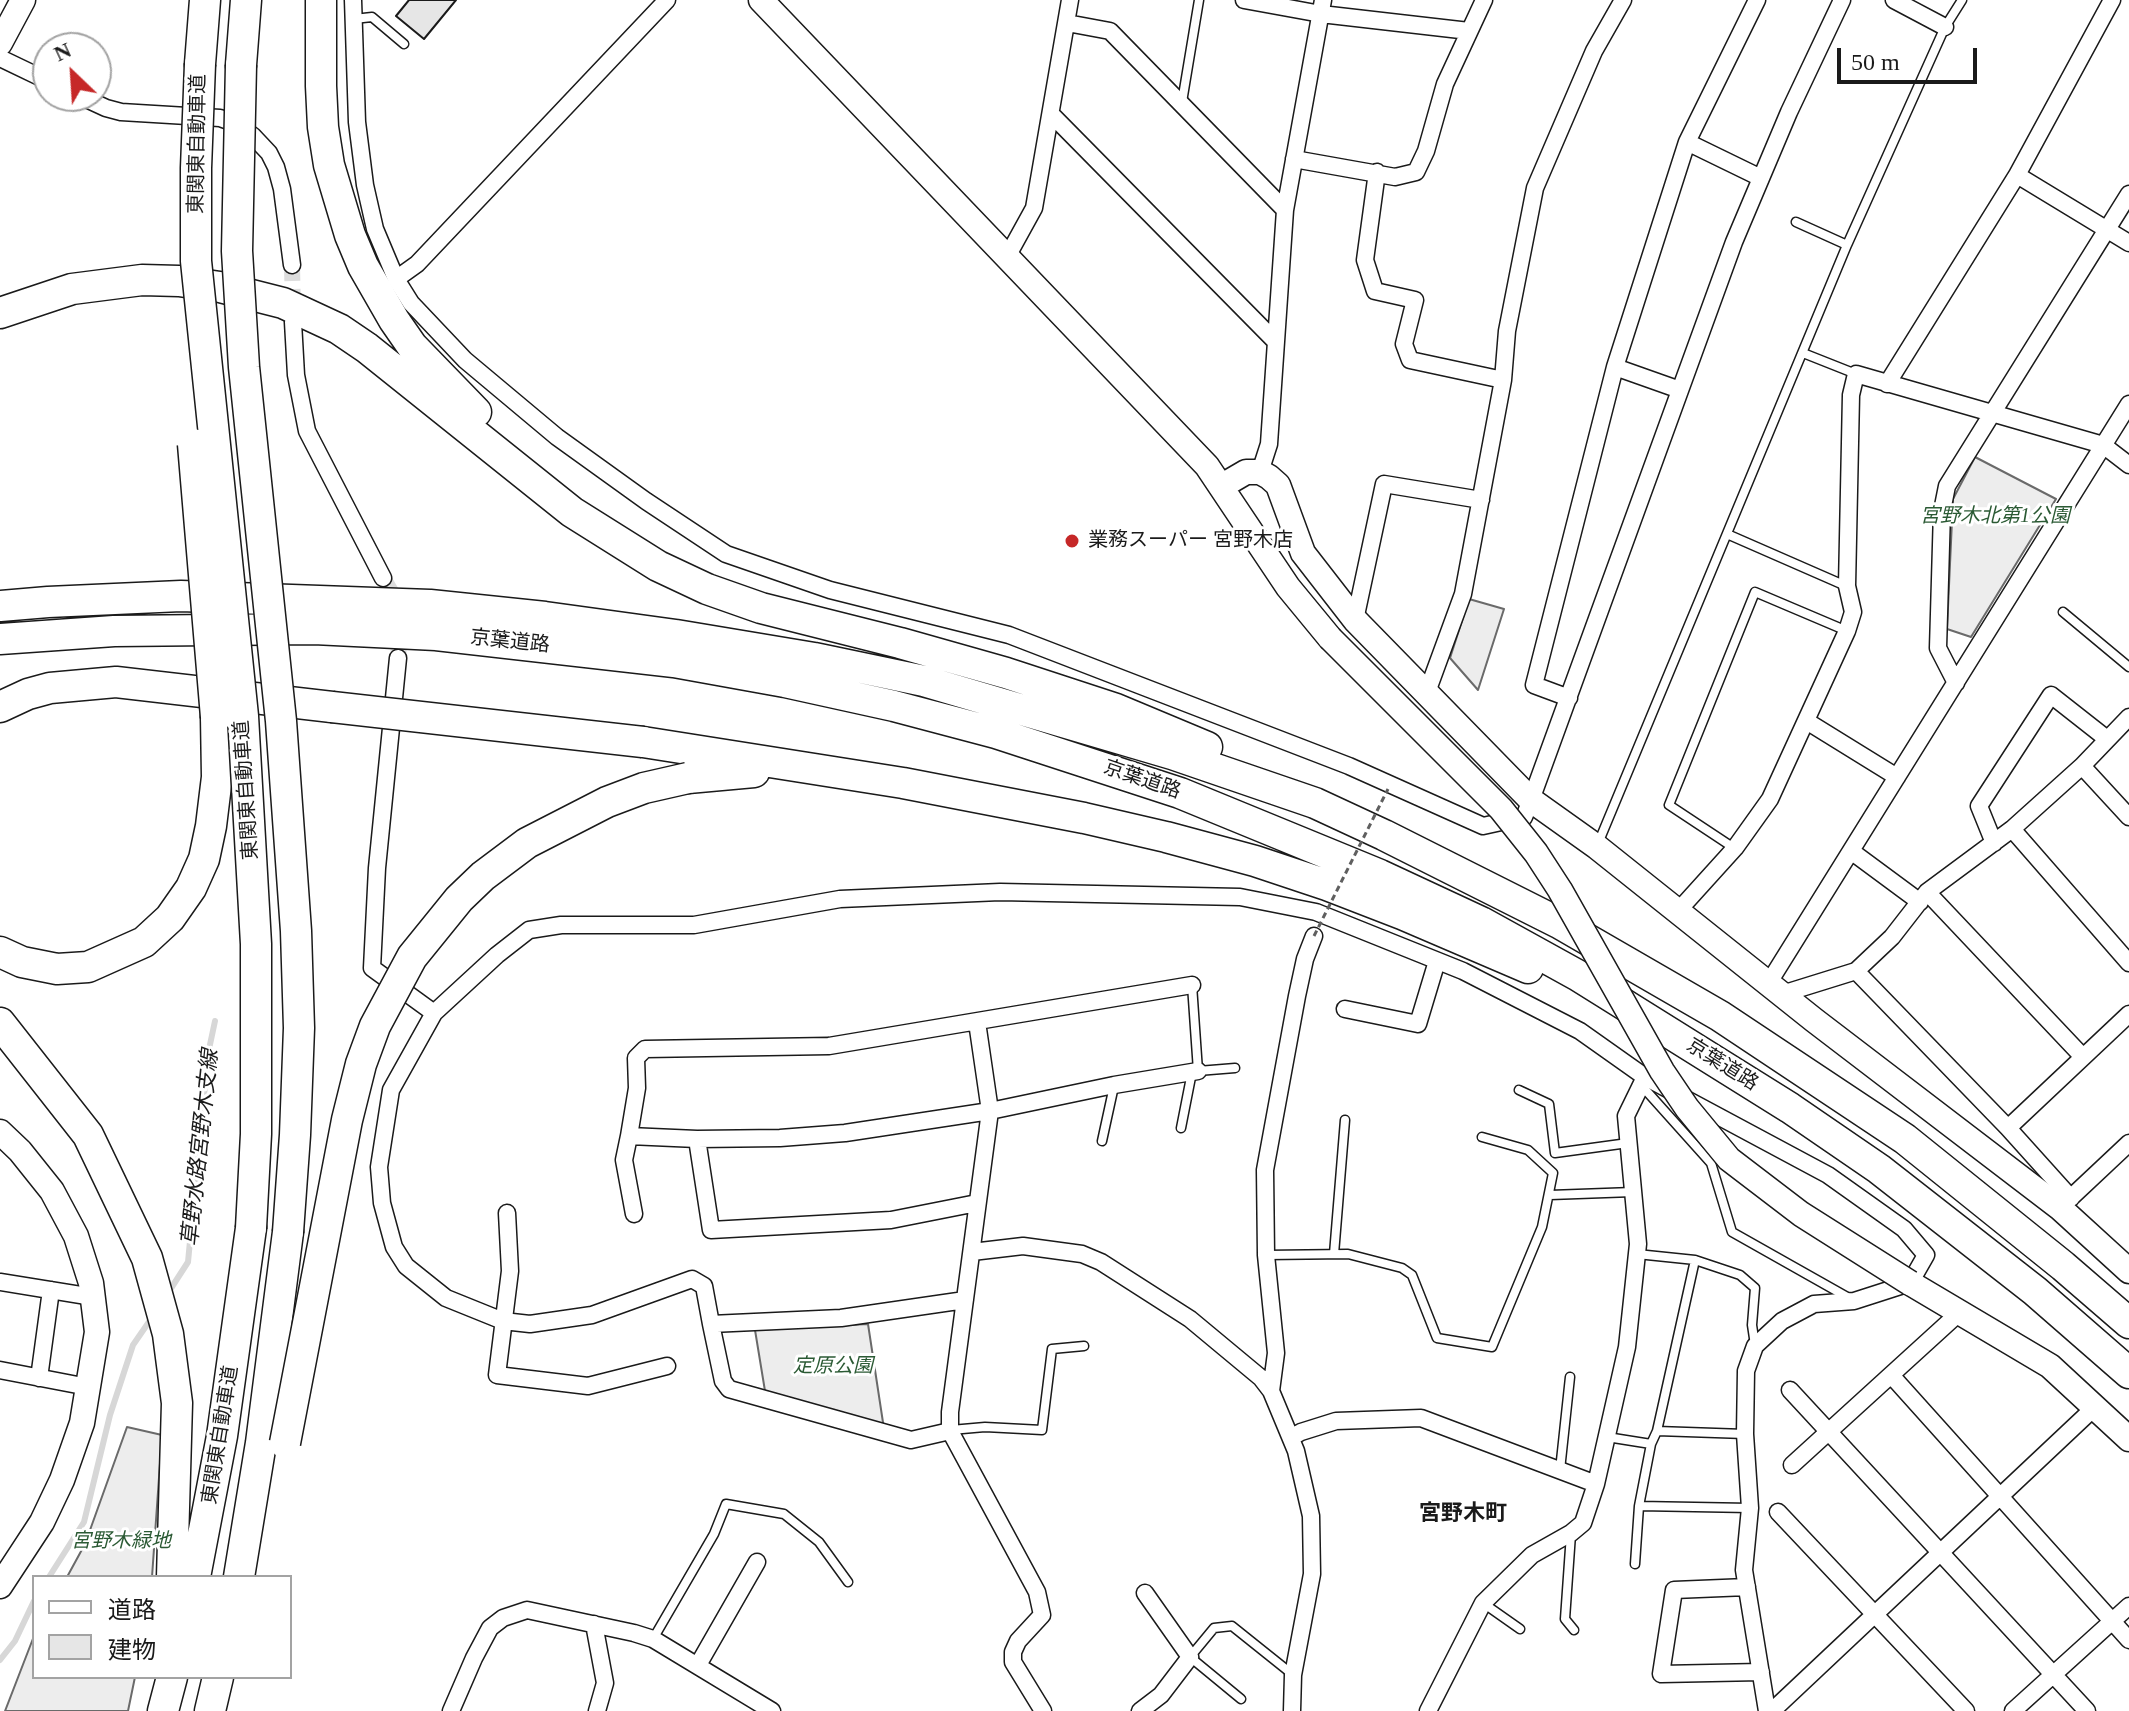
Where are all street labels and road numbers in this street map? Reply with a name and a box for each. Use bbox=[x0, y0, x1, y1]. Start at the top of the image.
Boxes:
street label: 東関東自動車道 bbox=[185, 74, 211, 214]
street label: 京葉道路 bbox=[469, 626, 551, 658]
street label: 東関東自動車道 bbox=[230, 719, 264, 861]
street label: 京葉道路 bbox=[1100, 756, 1184, 804]
street label: 京葉道路 bbox=[1682, 1034, 1762, 1096]
street label: 東関東自動車道 bbox=[198, 1364, 244, 1506]

